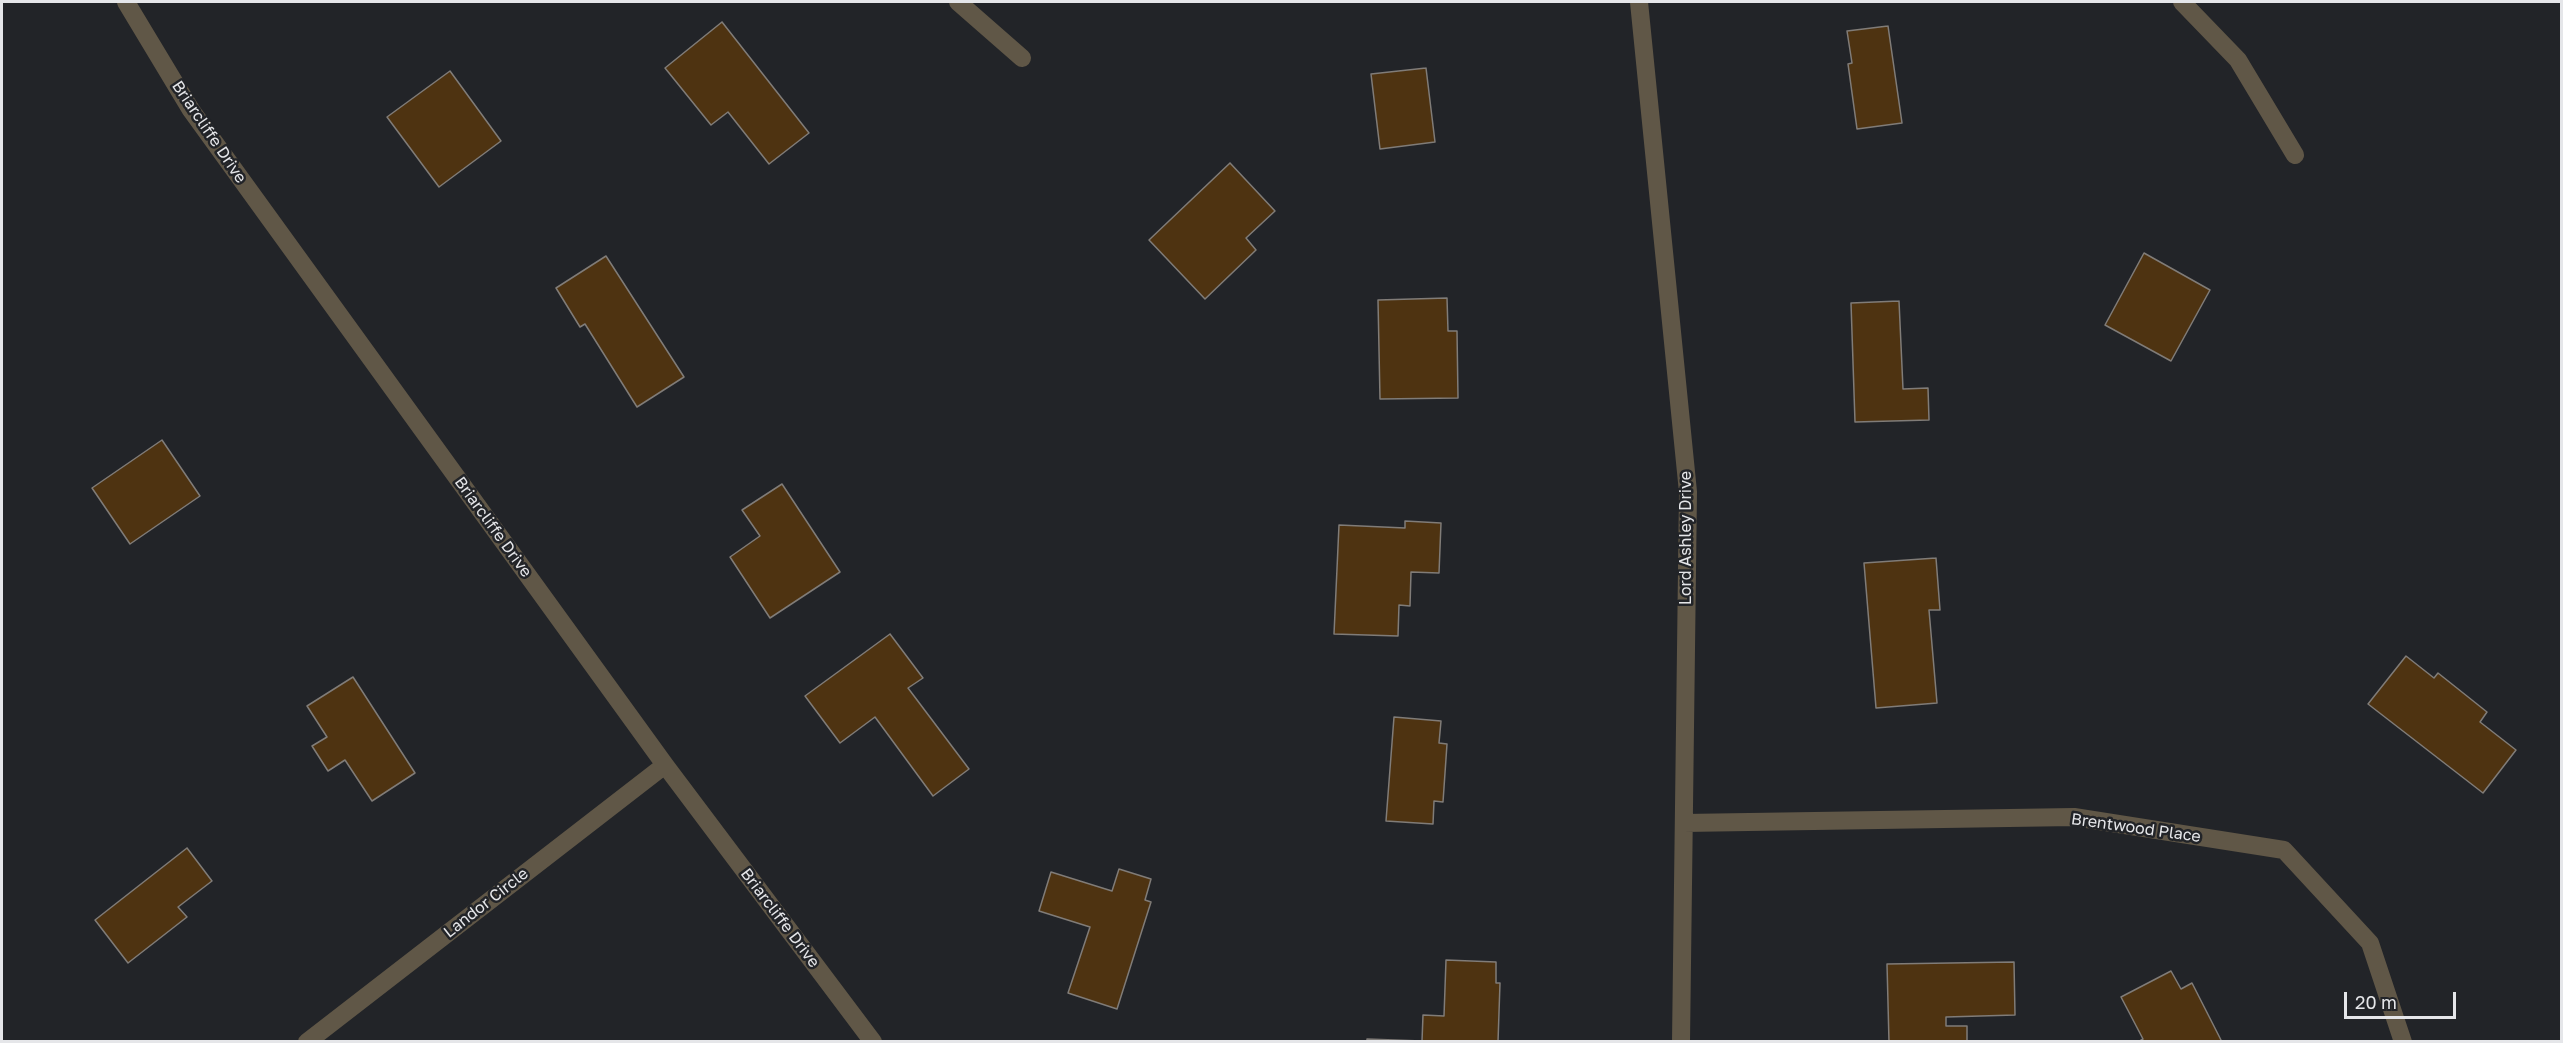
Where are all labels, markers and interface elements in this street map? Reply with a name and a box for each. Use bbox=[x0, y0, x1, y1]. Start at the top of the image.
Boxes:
street label: Briarcliffe Drive bbox=[168, 77, 250, 187]
street label: Lord Ashley Drive bbox=[1676, 471, 1696, 605]
street label: Briarcliffe Drive bbox=[450, 473, 536, 581]
street label: Brentwood Place bbox=[2070, 809, 2202, 847]
street label: Landor Circle bbox=[440, 864, 532, 942]
street label: Briarcliffe Drive bbox=[736, 865, 824, 971]
scale bar bbox=[2347, 980, 2460, 1018]
text: 20 m bbox=[2355, 991, 2397, 1013]

